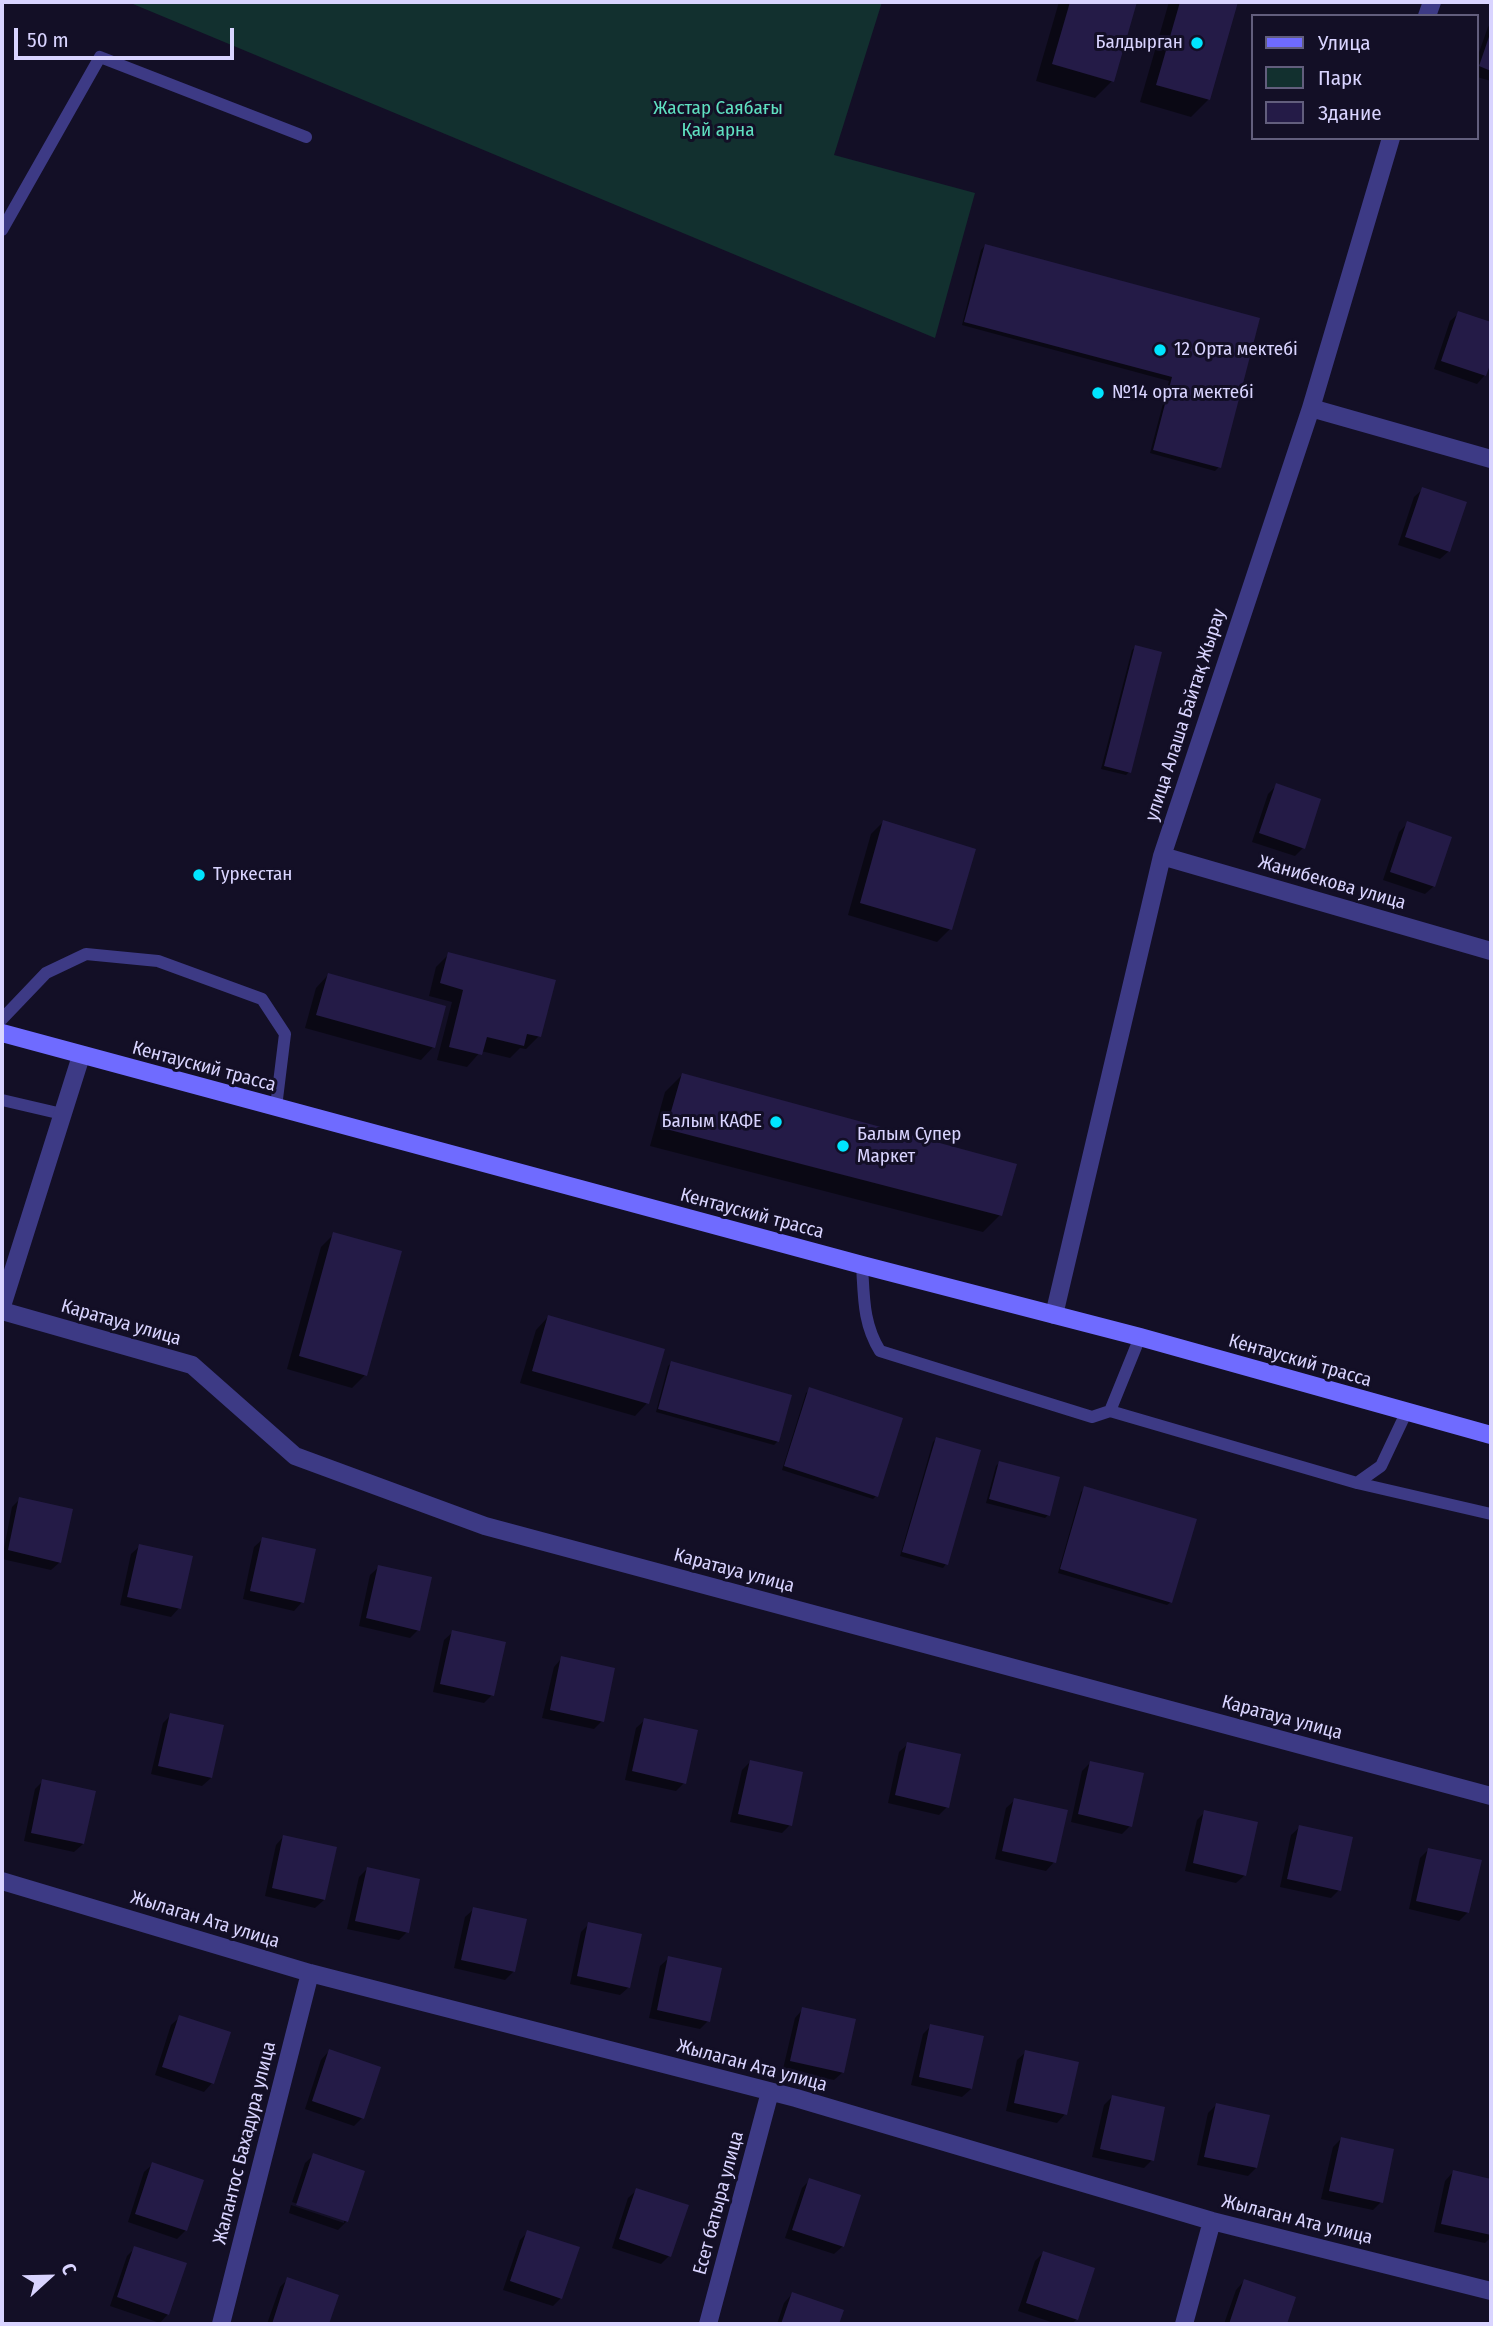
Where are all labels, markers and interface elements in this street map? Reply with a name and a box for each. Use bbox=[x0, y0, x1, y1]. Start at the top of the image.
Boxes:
scale bar bbox=[18, 14, 238, 58]
legend bbox=[1252, 14, 1479, 140]
text: 50 m bbox=[27, 27, 69, 53]
text: Улица bbox=[1318, 30, 1371, 56]
place label: Балдырган bbox=[1096, 32, 1183, 54]
marker: Балдырган bbox=[1189, 35, 1205, 51]
text: Парк bbox=[1318, 65, 1362, 91]
park label: Жастар Саябағы Қай арна bbox=[653, 98, 783, 142]
text: Здание bbox=[1318, 100, 1382, 126]
place label: 12 Орта мектебі bbox=[1174, 339, 1298, 361]
marker: 12 Орта мектебі bbox=[1152, 342, 1168, 358]
place label: №14 орта мектебі bbox=[1112, 382, 1254, 404]
marker: №14 орта мектебі bbox=[1090, 385, 1106, 401]
street label: улица Алаша Байтақ Жырау bbox=[1141, 606, 1231, 824]
street label: Жанибекова улица bbox=[1256, 851, 1408, 915]
place label: Туркестан bbox=[213, 864, 292, 886]
marker: Туркестан bbox=[191, 867, 207, 883]
street label: Кентауский трасса bbox=[130, 1037, 278, 1097]
place label: Балым КАФЕ bbox=[661, 1111, 762, 1133]
marker: Балым КАФЕ bbox=[768, 1114, 784, 1130]
place label: Балым Супер Маркет bbox=[857, 1124, 961, 1168]
marker: Балым Супер Маркет bbox=[835, 1138, 851, 1154]
street label: Кентауский трасса bbox=[678, 1184, 826, 1244]
street label: Каратауа улица bbox=[58, 1295, 184, 1351]
street label: Кентауский трасса bbox=[1226, 1330, 1374, 1392]
street label: Каратауа улица bbox=[671, 1544, 797, 1598]
street label: Каратауа улица bbox=[1219, 1691, 1345, 1745]
street label: Жылаган Ата улица bbox=[128, 1887, 282, 1953]
street label: Жылаган Ата улица bbox=[674, 2035, 830, 2097]
street label: Жалантос Бахадура улица bbox=[209, 2039, 281, 2247]
street label: Есет батыра улица bbox=[689, 2129, 749, 2277]
street label: Жылаган Ата улица bbox=[1219, 2190, 1375, 2250]
north arrow bbox=[14, 2242, 84, 2312]
text: С bbox=[56, 2260, 81, 2278]

